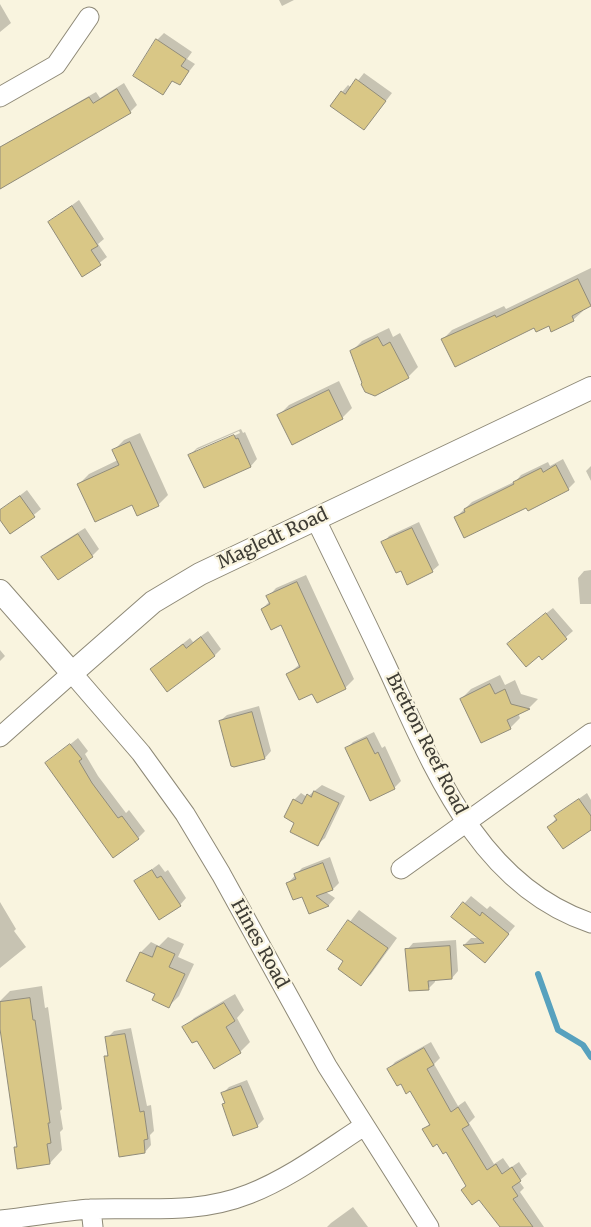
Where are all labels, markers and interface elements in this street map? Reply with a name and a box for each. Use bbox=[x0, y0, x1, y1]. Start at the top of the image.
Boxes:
street label: Magledt Road bbox=[214, 504, 332, 574]
street label: Bretton Reef Road bbox=[381, 670, 471, 818]
street label: Hines Road bbox=[226, 896, 292, 992]

